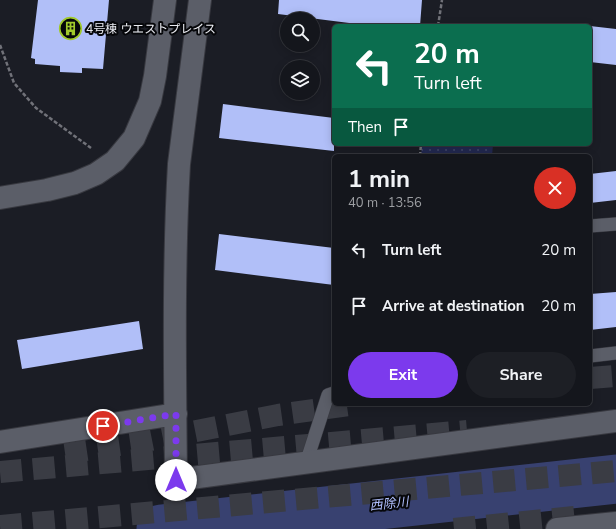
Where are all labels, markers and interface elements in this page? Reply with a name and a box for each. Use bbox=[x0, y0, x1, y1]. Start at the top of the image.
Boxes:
map controls bbox=[280, 12, 320, 100]
button: search bbox=[280, 12, 320, 52]
building icon: 4号棟 ウエストプレイス bbox=[57, 16, 83, 42]
place label: 4号棟 ウエストプレイス bbox=[86, 21, 216, 37]
text: 20 m bbox=[414, 35, 480, 73]
icon: left bbox=[348, 40, 400, 92]
button: layers bbox=[280, 60, 320, 100]
text: Turn left bbox=[414, 71, 482, 95]
icon: arrive bbox=[390, 116, 412, 138]
text: Then bbox=[348, 117, 382, 137]
text: 1 min bbox=[348, 163, 410, 195]
button: close bbox=[534, 167, 576, 209]
text: 40 m · 13:56 bbox=[348, 194, 422, 212]
icon: left bbox=[348, 239, 370, 261]
text: Turn left bbox=[382, 240, 441, 260]
text: 20 m bbox=[541, 240, 576, 260]
icon: arrive bbox=[348, 295, 370, 317]
text: Arrive at destination bbox=[382, 296, 525, 316]
text: 20 m bbox=[541, 296, 576, 316]
button: Exit bbox=[348, 352, 458, 398]
button: Share bbox=[466, 352, 576, 398]
pin bbox=[86, 409, 120, 443]
icon: arrive bbox=[92, 415, 114, 437]
position arrow bbox=[155, 459, 197, 501]
water label: 西除川 bbox=[369, 493, 411, 515]

